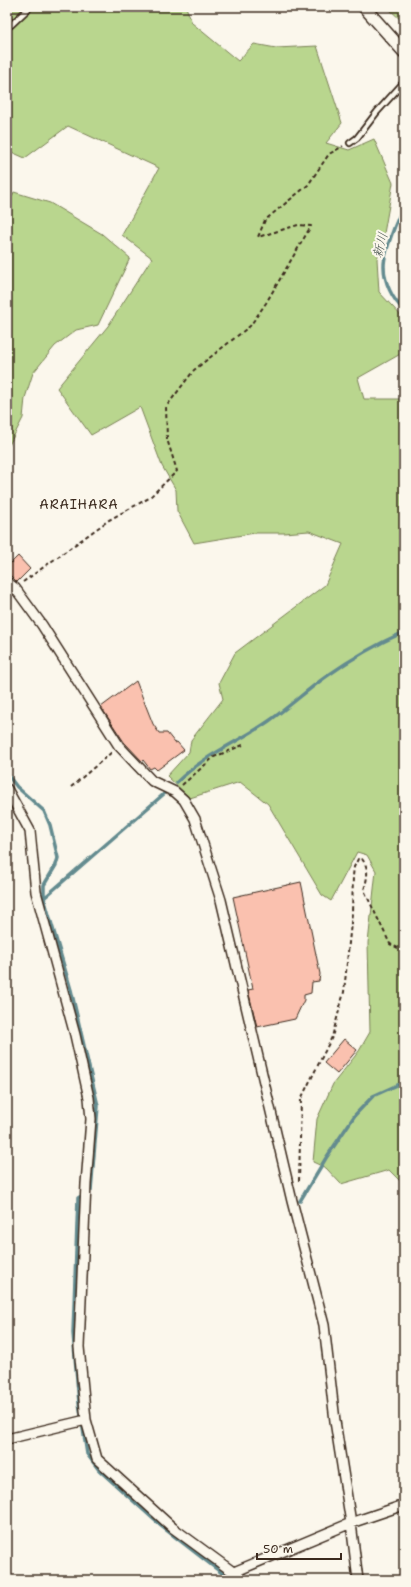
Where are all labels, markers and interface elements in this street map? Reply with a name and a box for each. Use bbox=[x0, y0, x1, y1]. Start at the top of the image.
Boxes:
water label: 新川 bbox=[368, 230, 392, 260]
district label: ARAIHARA bbox=[39, 496, 119, 513]
scale bar bbox=[257, 1535, 341, 1561]
text: 50 m bbox=[263, 1541, 293, 1557]

